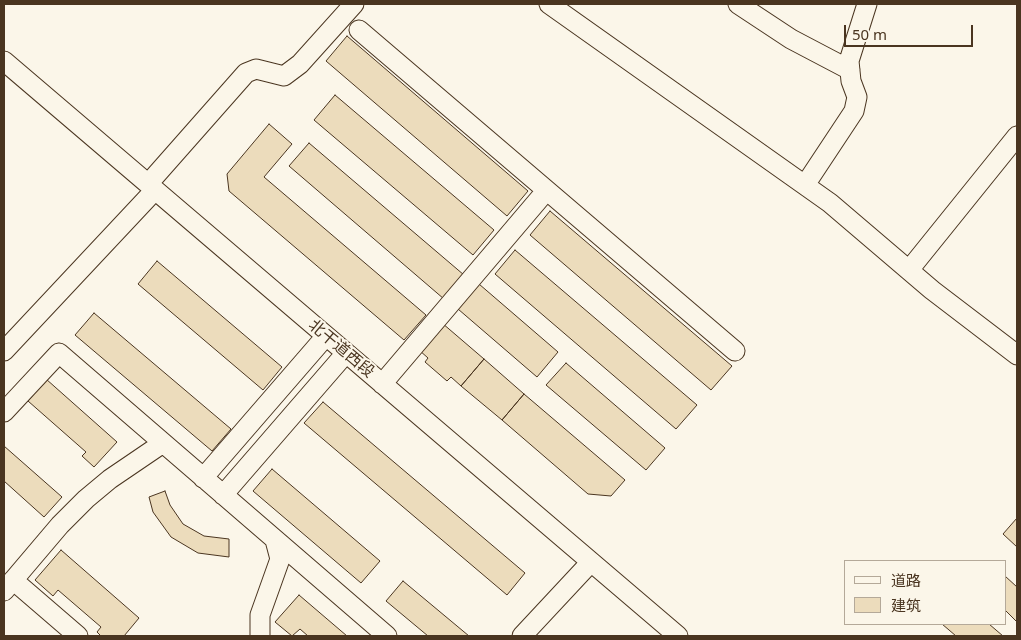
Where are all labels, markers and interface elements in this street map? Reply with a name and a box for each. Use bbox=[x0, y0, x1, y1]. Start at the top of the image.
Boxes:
scale bar bbox=[846, 15, 975, 47]
text: 50 m bbox=[852, 24, 887, 44]
street label: 北干道西段 bbox=[304, 316, 378, 382]
legend bbox=[844, 560, 1006, 625]
text: 道路 bbox=[891, 570, 921, 590]
text: 建筑 bbox=[891, 595, 921, 615]

